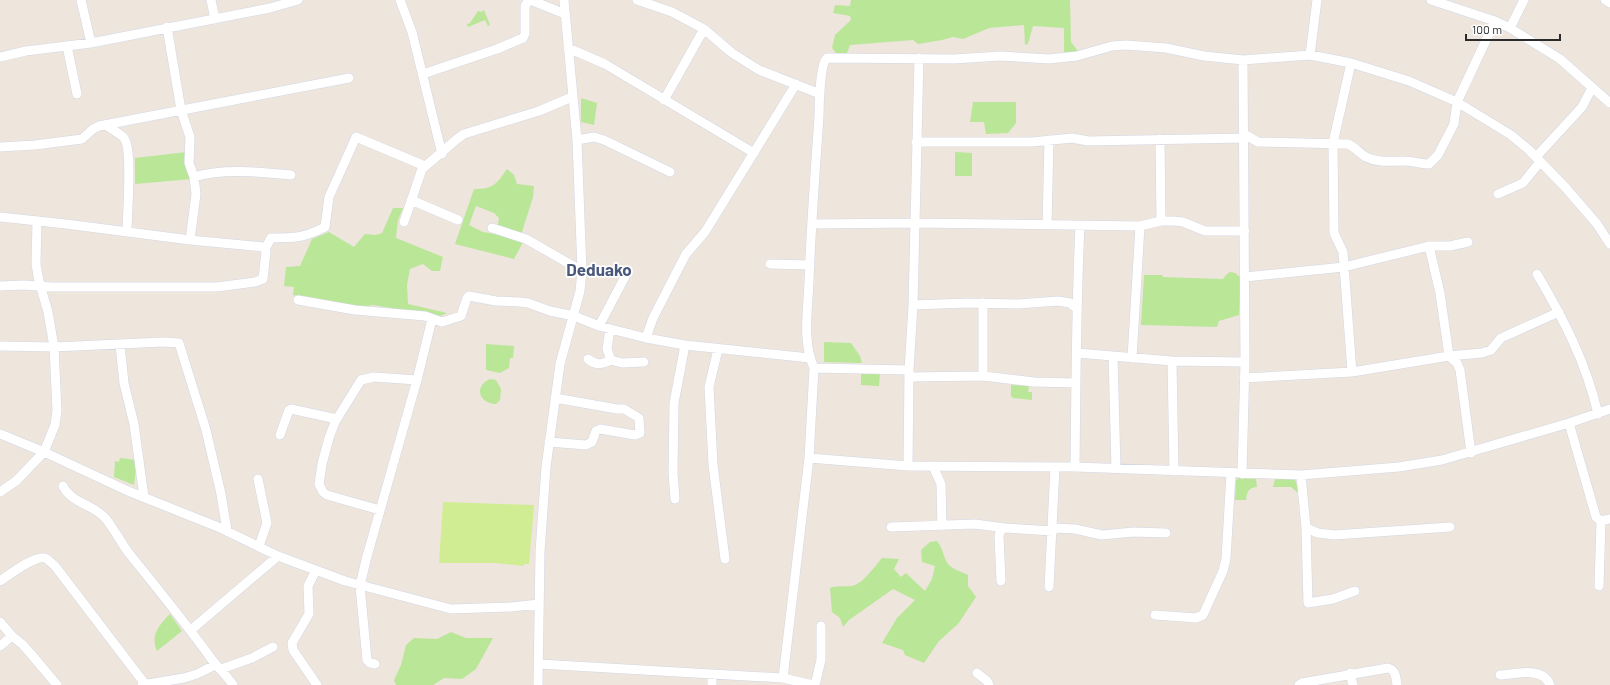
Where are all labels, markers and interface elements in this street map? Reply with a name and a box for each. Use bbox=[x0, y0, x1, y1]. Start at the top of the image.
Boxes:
scale bar bbox=[1466, 16, 1560, 42]
text: 100 m bbox=[1472, 22, 1502, 36]
district label: Deduako bbox=[566, 259, 632, 279]

